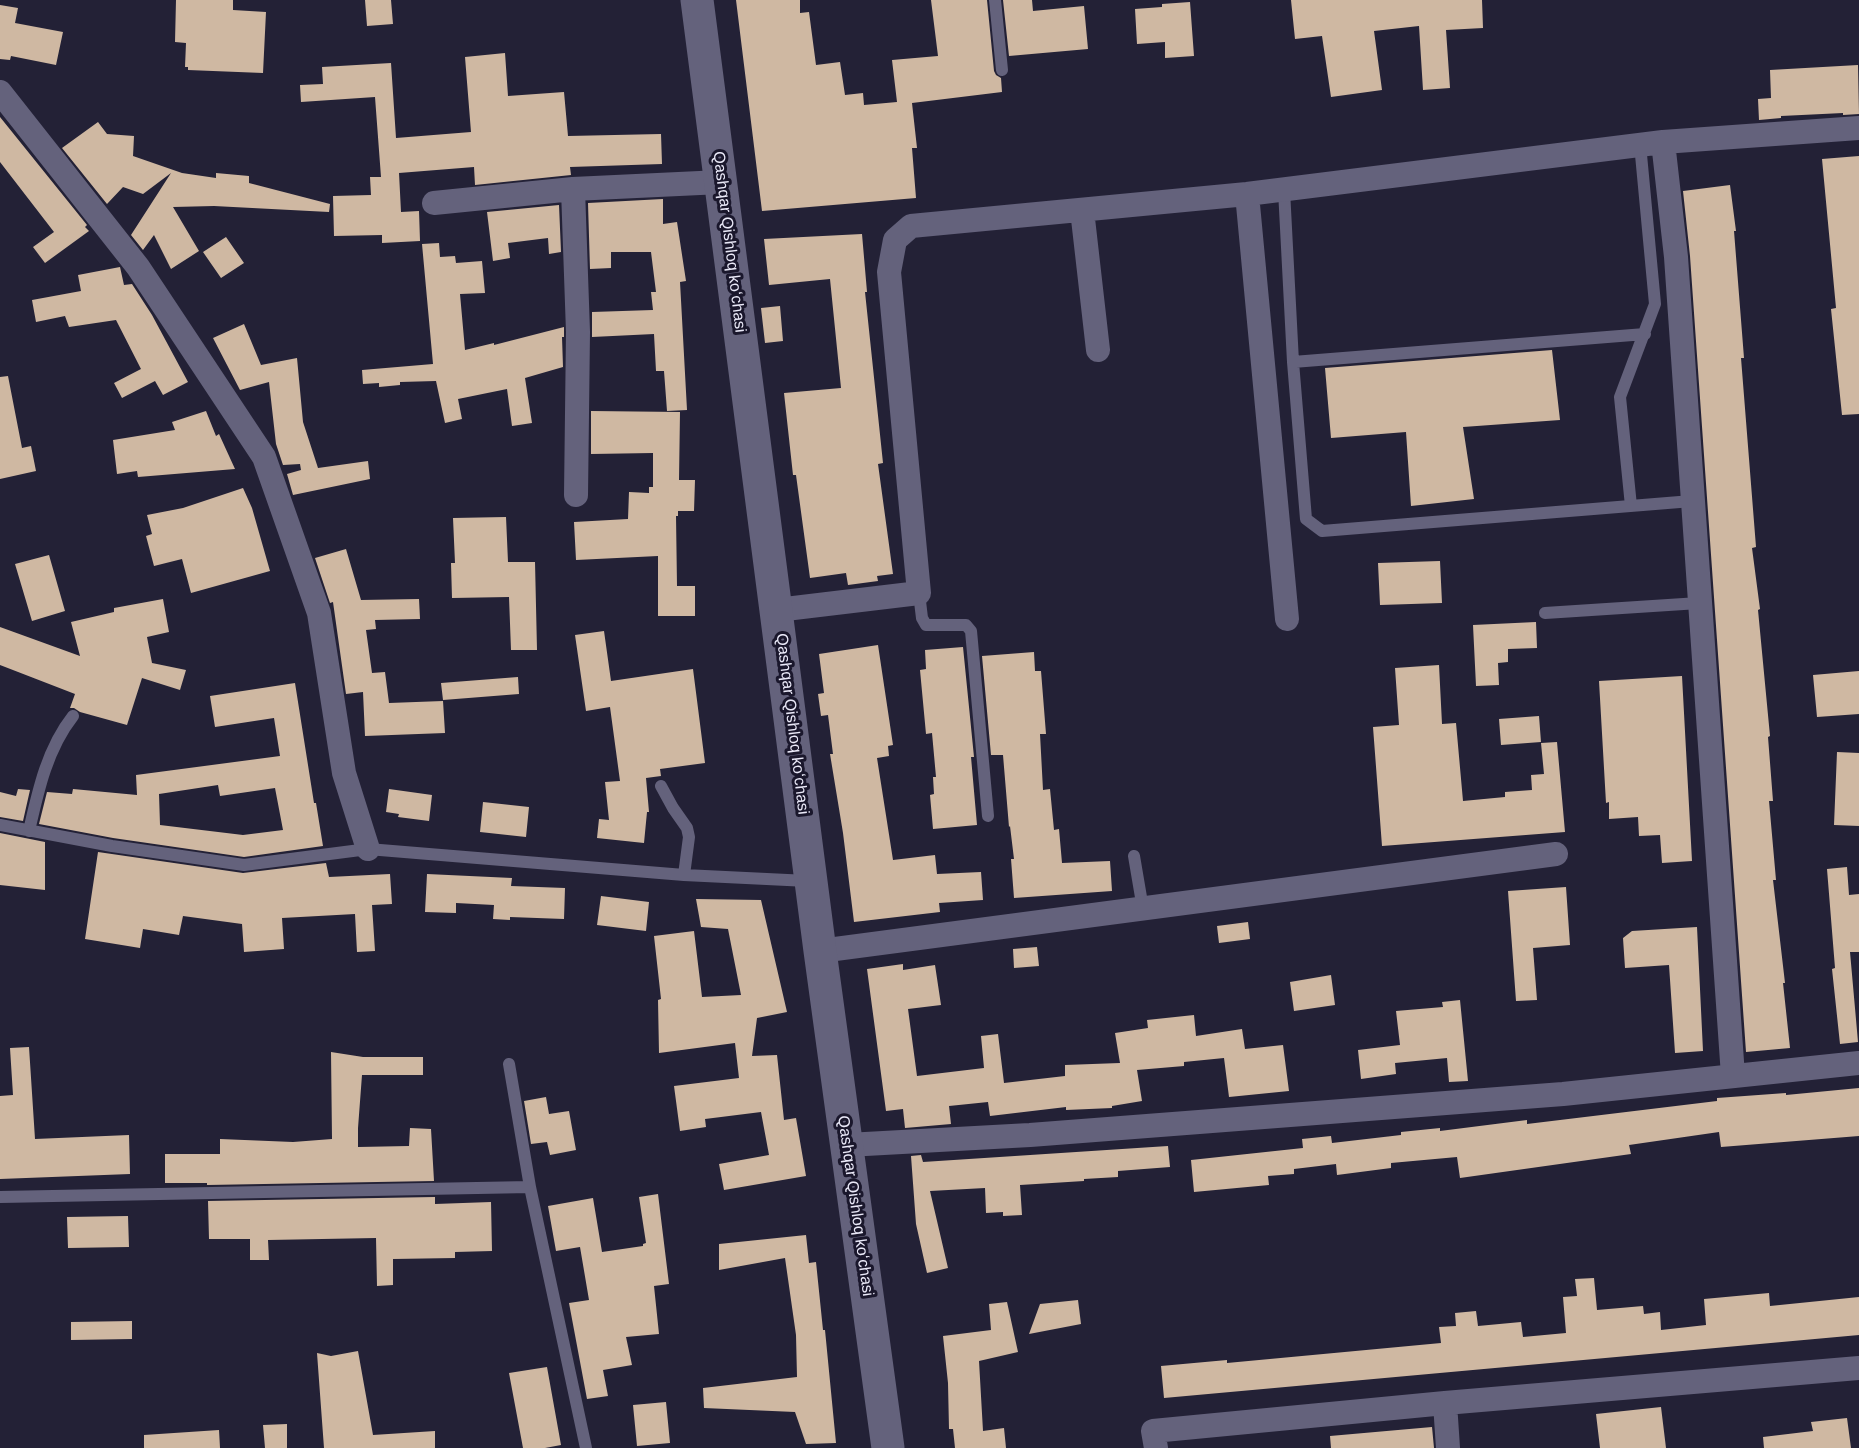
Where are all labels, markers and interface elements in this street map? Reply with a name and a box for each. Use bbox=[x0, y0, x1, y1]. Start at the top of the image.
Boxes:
street label: Qashqar Qishloq koʻchasi bbox=[708, 150, 750, 334]
street label: Qashqar Qishloq koʻchasi bbox=[771, 632, 813, 816]
street label: Qashqar Qishloq koʻchasi bbox=[833, 1114, 877, 1298]

